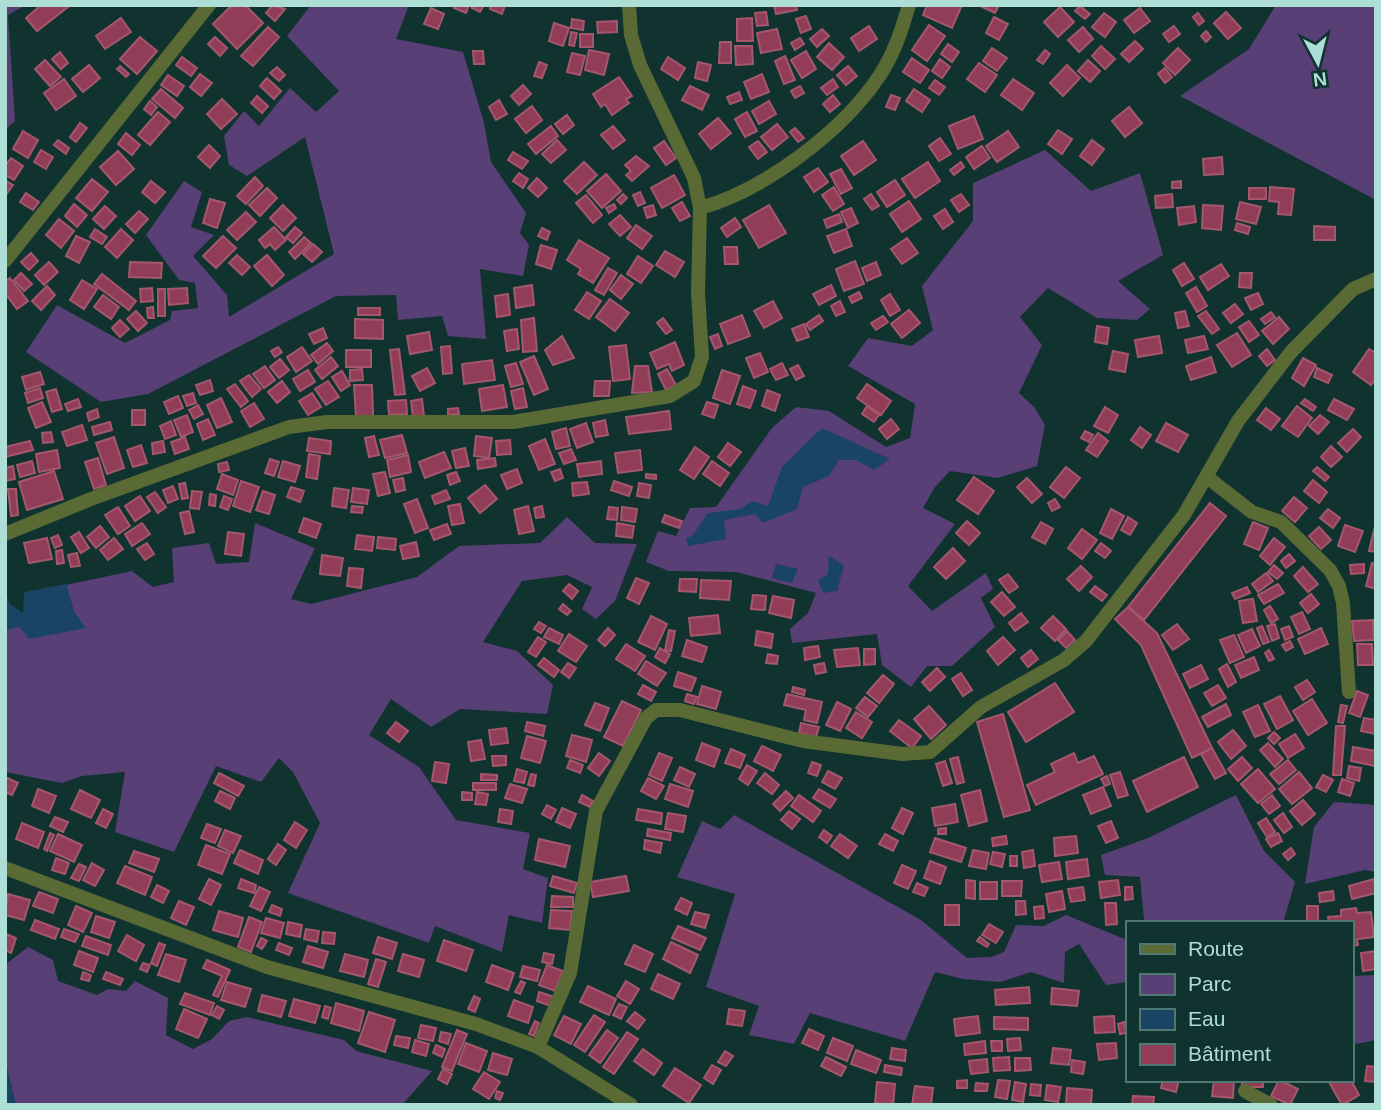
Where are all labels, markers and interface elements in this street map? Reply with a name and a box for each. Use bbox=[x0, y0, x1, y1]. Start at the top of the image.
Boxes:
north arrow bbox=[1283, 28, 1353, 98]
text: N bbox=[1312, 68, 1328, 91]
legend bbox=[1126, 921, 1353, 1082]
text: Route bbox=[1188, 937, 1244, 960]
text: Parc bbox=[1188, 972, 1231, 995]
text: Eau bbox=[1188, 1007, 1225, 1030]
text: Bâtiment bbox=[1188, 1042, 1271, 1065]

